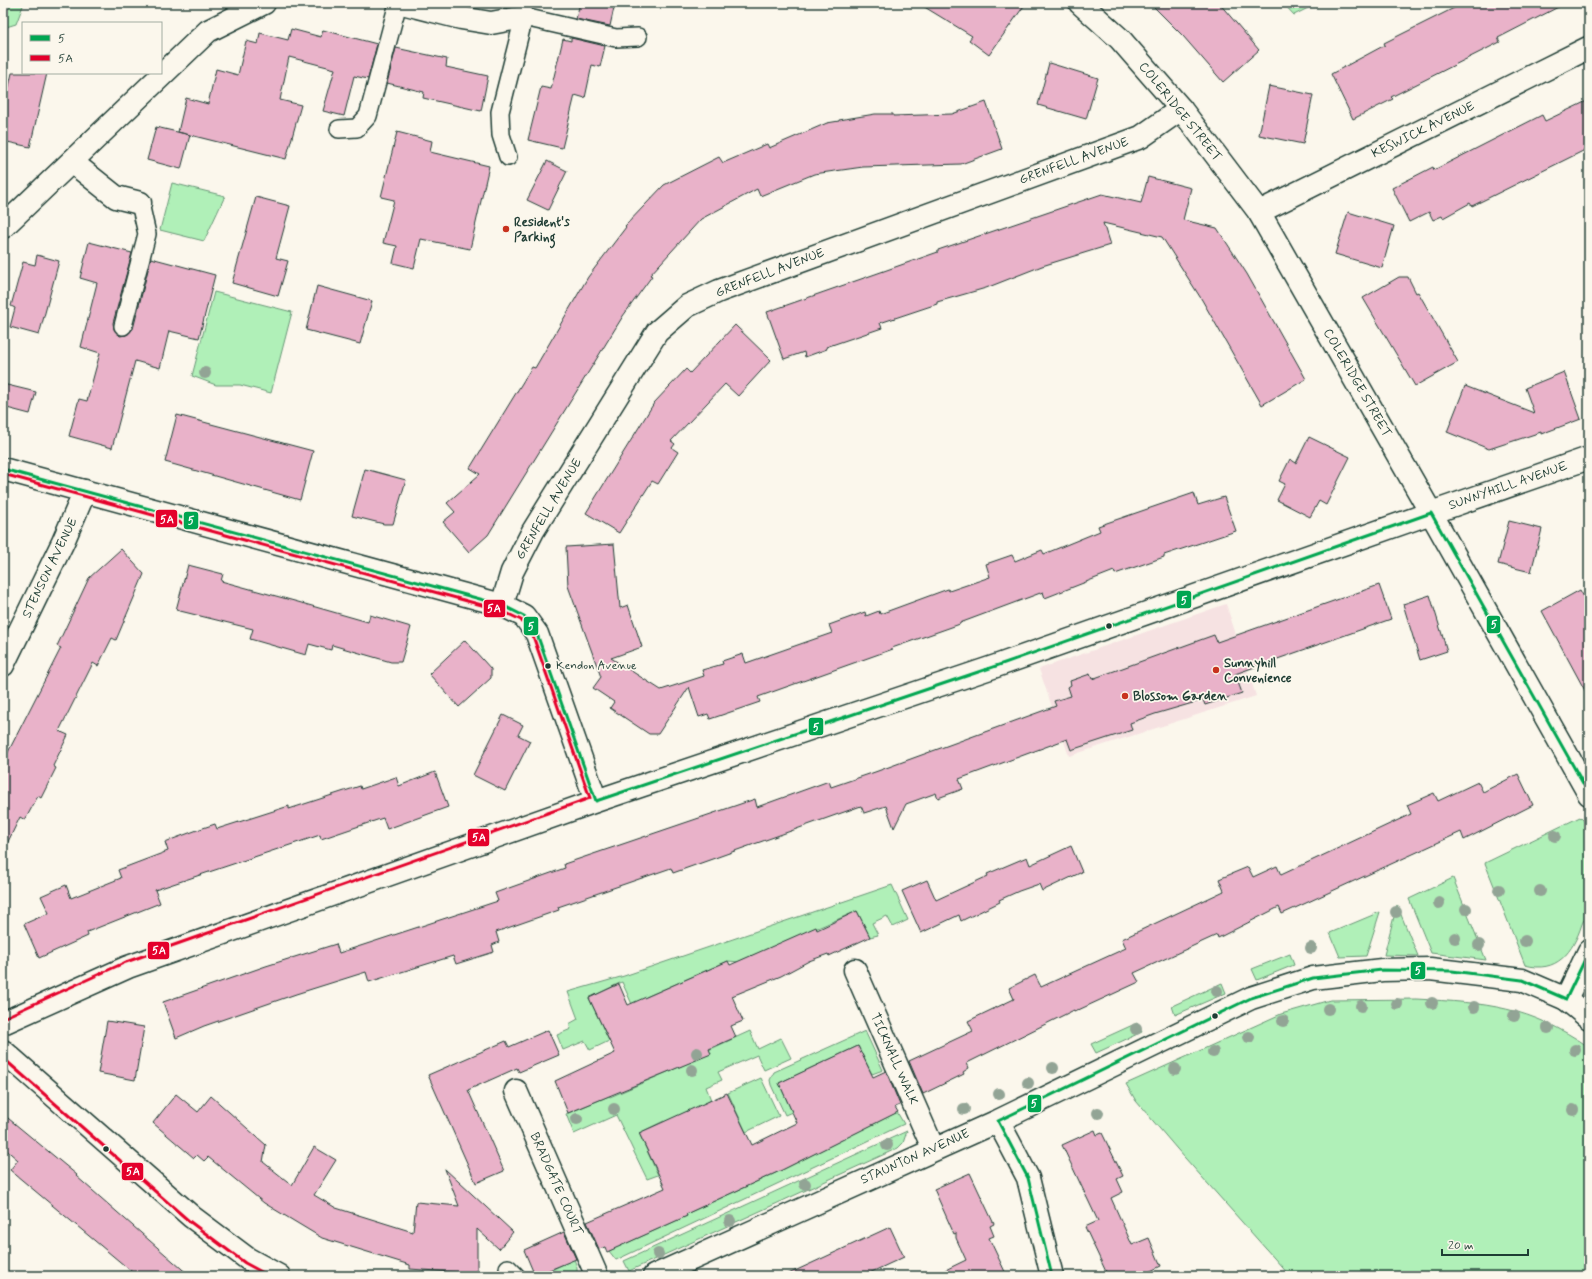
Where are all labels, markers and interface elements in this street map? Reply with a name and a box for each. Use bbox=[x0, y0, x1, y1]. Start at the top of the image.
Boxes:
legend bbox=[22, 22, 162, 74]
text: 5 bbox=[58, 31, 65, 47]
text: 5A bbox=[58, 51, 73, 67]
street label: COLERIDGE STREET bbox=[1135, 59, 1225, 165]
street label: KESWICK AVENUE bbox=[1369, 97, 1478, 162]
street label: GRENFELL AVENUE bbox=[1017, 133, 1132, 189]
place label: Resident's Parking bbox=[514, 214, 570, 249]
marker: Resident's Parking bbox=[501, 224, 511, 234]
street label: GRENFELL AVENUE bbox=[713, 244, 827, 302]
street label: COLERIDGE STREET bbox=[1319, 325, 1395, 441]
street label: GRENFELL AVENUE bbox=[512, 455, 586, 563]
street label: SUNNYHILL AVENUE bbox=[1446, 458, 1570, 514]
line badge: 5A bbox=[155, 509, 178, 528]
line badge: 5 bbox=[183, 511, 199, 530]
text: 5A bbox=[160, 513, 174, 527]
text: 5 bbox=[188, 514, 195, 528]
street label: STENSON AVENUE bbox=[18, 515, 82, 621]
line badge: 5 bbox=[1176, 590, 1192, 609]
text: 5 bbox=[1181, 594, 1188, 608]
line badge: 5A bbox=[483, 599, 506, 618]
text: 5A bbox=[487, 602, 501, 616]
line badge: 5 bbox=[1486, 615, 1501, 634]
line badge: 5 bbox=[523, 616, 539, 636]
text: 5 bbox=[1491, 618, 1498, 632]
text: 5 bbox=[528, 620, 535, 634]
unlabelled marker bbox=[1104, 621, 1114, 631]
place label: Sunnyhill Convenience bbox=[1224, 655, 1292, 687]
place label: Kendon Avenue bbox=[556, 658, 637, 674]
marker: Kendon Avenue bbox=[543, 661, 553, 671]
marker: Sunnyhill Convenience bbox=[1211, 665, 1221, 675]
place label: Blossom Garden bbox=[1133, 688, 1228, 705]
marker: Blossom Garden bbox=[1120, 691, 1130, 701]
line badge: 5 bbox=[808, 717, 824, 736]
text: 5 bbox=[813, 721, 820, 735]
line badge: 5A bbox=[467, 828, 490, 847]
text: 5A bbox=[472, 831, 486, 845]
line badge: 5A bbox=[147, 941, 170, 960]
text: 5A bbox=[152, 944, 166, 958]
line badge: 5 bbox=[1410, 961, 1426, 980]
text: 5 bbox=[1415, 964, 1422, 978]
street label: TICKNALL WALK bbox=[866, 1010, 922, 1108]
unlabelled marker bbox=[1210, 1011, 1220, 1021]
line badge: 5 bbox=[1027, 1094, 1042, 1113]
text: 5 bbox=[1031, 1097, 1038, 1111]
street label: STAUNTON AVENUE bbox=[858, 1125, 973, 1189]
street label: BRADGATE COURT bbox=[526, 1130, 587, 1239]
unlabelled marker bbox=[101, 1144, 111, 1154]
line badge: 5A bbox=[121, 1162, 144, 1181]
text: 5A bbox=[126, 1165, 140, 1179]
scale bar bbox=[1442, 1231, 1528, 1257]
text: 20 m bbox=[1448, 1238, 1474, 1254]

